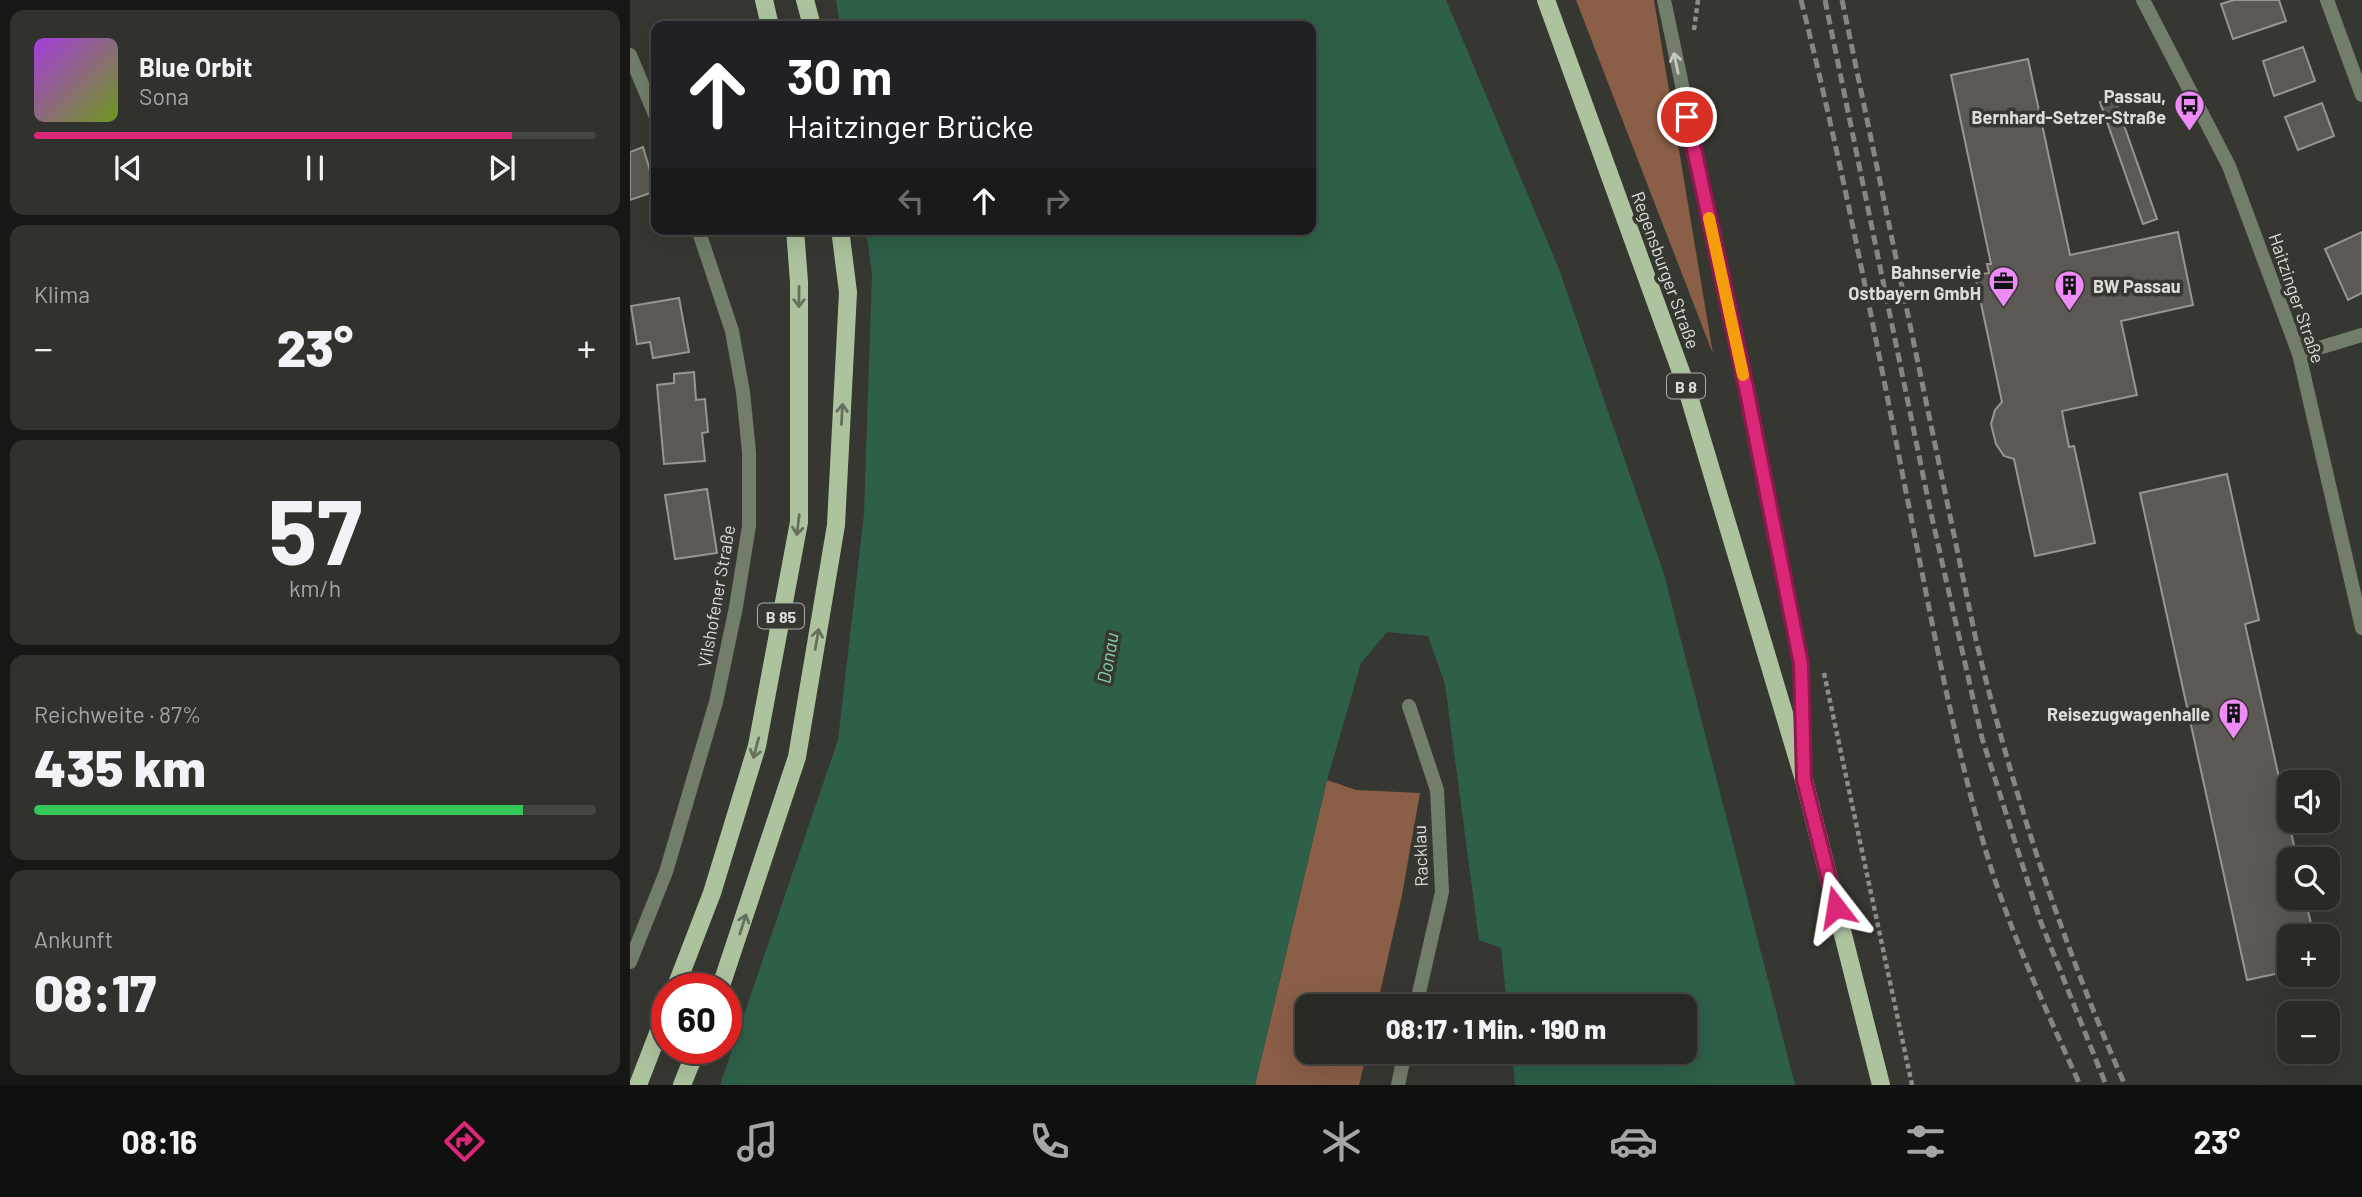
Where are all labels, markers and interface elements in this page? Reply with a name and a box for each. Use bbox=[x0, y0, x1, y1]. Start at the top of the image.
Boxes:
text: 30 m bbox=[787, 46, 892, 105]
icon: ahead bbox=[672, 49, 763, 140]
text: Blue Orbit bbox=[139, 51, 252, 82]
one-way arrow bbox=[1668, 52, 1682, 75]
text: Sona bbox=[139, 82, 189, 110]
place label: Passau, Bernhard-Setzer-Straße bbox=[1971, 85, 2166, 128]
pin bbox=[1657, 87, 1717, 147]
bus stop icon: Passau, Bernhard-Setzer-Straße bbox=[2172, 89, 2206, 133]
icon: arrive bbox=[1668, 98, 1706, 136]
text: Haitzinger Brücke bbox=[787, 106, 1034, 144]
icon: previous bbox=[109, 149, 147, 187]
icon: pause bbox=[296, 149, 334, 187]
icon: next bbox=[483, 149, 521, 187]
icon: left bbox=[892, 182, 930, 220]
icon: ahead bbox=[965, 182, 1003, 220]
icon: right bbox=[1038, 182, 1076, 220]
street label: Regensburger Straße bbox=[1627, 188, 1705, 352]
street label: Haitzinger Straße bbox=[2264, 230, 2330, 366]
place label: Bahnservie Ostbayern GmbH bbox=[1848, 261, 1981, 304]
office icon: Bahnservie Ostbayern GmbH bbox=[1987, 265, 2021, 309]
building icon: BW Passau bbox=[2053, 269, 2087, 313]
place label: BW Passau bbox=[2093, 275, 2180, 297]
text: Klima bbox=[34, 280, 90, 308]
one-way arrow bbox=[792, 286, 806, 309]
text: 23° bbox=[277, 315, 353, 377]
text: − bbox=[34, 324, 53, 370]
text: + bbox=[577, 324, 596, 370]
road number: B 8 bbox=[1667, 374, 1705, 398]
one-way arrow bbox=[835, 402, 848, 425]
text: 57 bbox=[268, 474, 362, 583]
one-way arrow bbox=[791, 513, 804, 536]
street label: Vilshofener Straße bbox=[693, 523, 739, 669]
text: km/h bbox=[289, 574, 341, 602]
road number: B 85 bbox=[758, 604, 804, 628]
one-way arrow bbox=[811, 628, 824, 651]
water label: Donau bbox=[1091, 631, 1123, 685]
building icon: Reisezugwagenhalle bbox=[2216, 697, 2250, 741]
text: Reichweite · 87% bbox=[34, 700, 201, 728]
place label: Reisezugwagenhalle bbox=[2047, 703, 2210, 725]
text: 435 km bbox=[34, 735, 206, 797]
one-way arrow bbox=[749, 736, 762, 759]
map controls bbox=[2277, 770, 2340, 1064]
button: sound bbox=[2277, 770, 2340, 833]
street label: Racklau bbox=[1408, 825, 1432, 887]
button: search bbox=[2277, 847, 2340, 910]
position arrow bbox=[1799, 870, 1873, 944]
one-way arrow bbox=[737, 914, 750, 936]
button: + bbox=[2277, 924, 2340, 987]
text: Ankunft bbox=[34, 925, 113, 953]
text: 08:17 bbox=[34, 960, 156, 1022]
speed limit sign: 60 bbox=[651, 973, 742, 1064]
button: − bbox=[2277, 1001, 2340, 1064]
text: 08:17 · 1 Min. · 190 m bbox=[1386, 1013, 1606, 1044]
icon: directions bbox=[440, 1117, 489, 1166]
icon: music bbox=[733, 1117, 782, 1166]
icon: phone bbox=[1025, 1117, 1074, 1166]
icon: climate bbox=[1317, 1117, 1366, 1166]
icon: car bbox=[1609, 1117, 1658, 1166]
icon: filters bbox=[1901, 1117, 1950, 1166]
text: 08:16 bbox=[122, 1122, 197, 1160]
text: 23° bbox=[2194, 1122, 2240, 1160]

